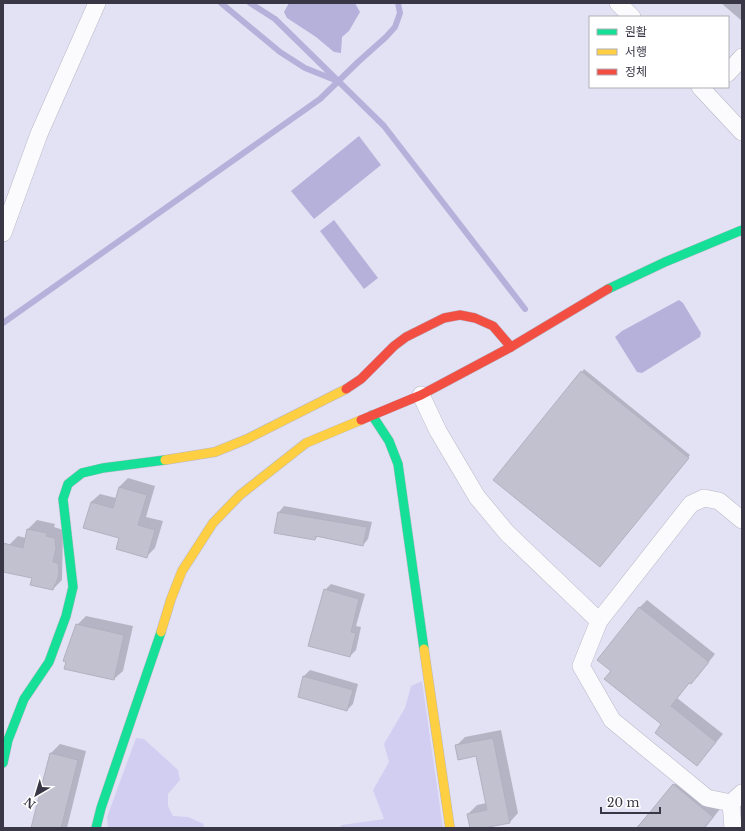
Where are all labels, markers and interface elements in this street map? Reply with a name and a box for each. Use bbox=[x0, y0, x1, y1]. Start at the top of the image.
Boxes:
legend bbox=[589, 16, 729, 88]
text: 원활 bbox=[625, 24, 647, 39]
text: 서행 bbox=[625, 44, 647, 59]
text: 정체 bbox=[625, 64, 647, 79]
north arrow bbox=[16, 775, 56, 815]
scale bar bbox=[601, 789, 660, 815]
text: N bbox=[21, 794, 38, 812]
text: 20 m bbox=[607, 795, 639, 810]

